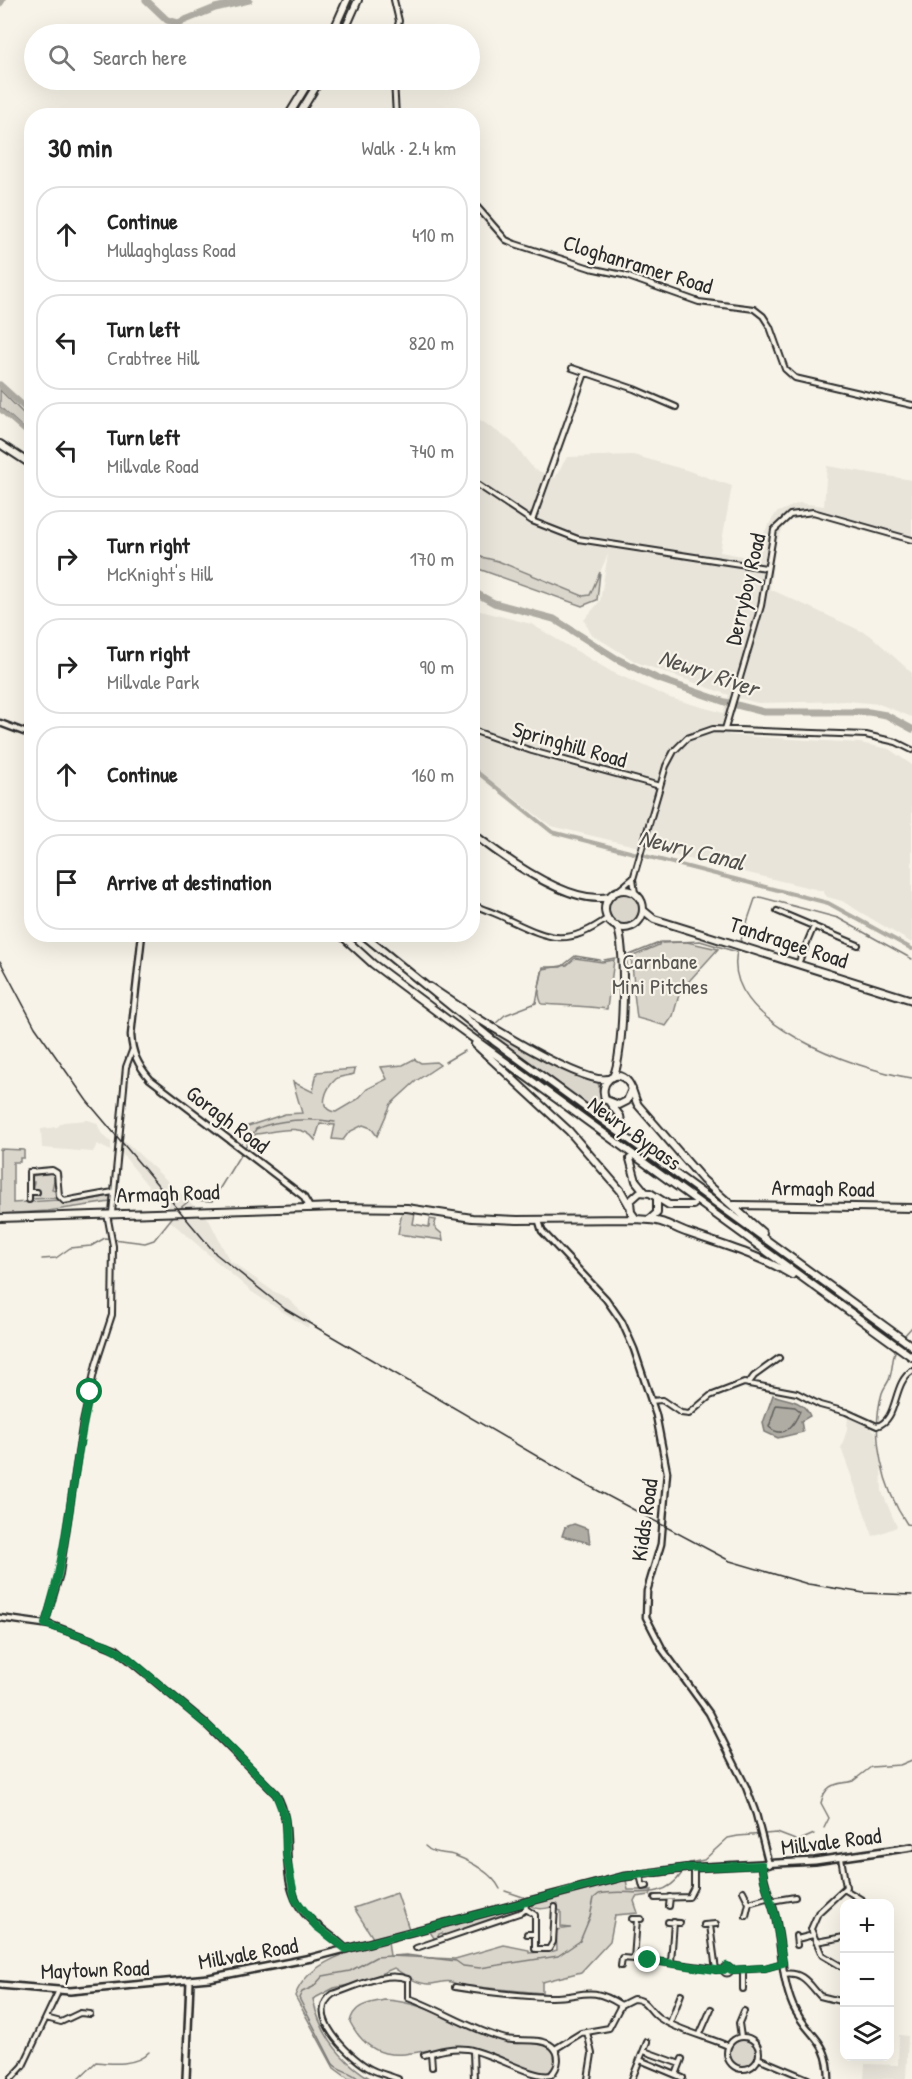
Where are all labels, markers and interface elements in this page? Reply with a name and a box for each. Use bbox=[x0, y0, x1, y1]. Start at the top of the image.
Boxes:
search box bbox=[24, 24, 480, 90]
icon: search bbox=[45, 41, 78, 74]
text: Search here bbox=[93, 42, 187, 72]
text: 30 min bbox=[48, 130, 113, 165]
text: Walk · 2.4 km bbox=[361, 134, 456, 161]
text: Continue bbox=[107, 206, 178, 236]
icon: ahead bbox=[50, 218, 83, 251]
text: 410 m bbox=[412, 221, 454, 248]
street label: Cloghanramer Road bbox=[560, 227, 717, 301]
text: Mullaghglass Road bbox=[107, 236, 236, 263]
text: Turn left bbox=[107, 314, 180, 344]
icon: left bbox=[50, 326, 83, 359]
text: 820 m bbox=[409, 329, 454, 356]
text: Crabtree Hill bbox=[107, 344, 199, 371]
text: Turn left bbox=[107, 422, 180, 452]
icon: left bbox=[50, 434, 83, 467]
text: 740 m bbox=[409, 437, 454, 464]
text: Millvale Road bbox=[107, 452, 199, 479]
text: Turn right bbox=[107, 530, 190, 560]
street label: Derryboy Road bbox=[718, 530, 773, 648]
icon: right bbox=[50, 542, 83, 575]
text: 170 m bbox=[410, 545, 454, 572]
text: McKnight's Hill bbox=[107, 560, 213, 587]
text: Turn right bbox=[107, 638, 190, 668]
water label: Newry River bbox=[655, 640, 766, 706]
icon: right bbox=[50, 650, 83, 683]
text: 90 m bbox=[420, 653, 454, 680]
text: Millvale Park bbox=[107, 668, 199, 695]
street label: Springhill Road bbox=[509, 713, 631, 775]
icon: ahead bbox=[50, 758, 83, 791]
text: Continue bbox=[107, 759, 178, 789]
text: 160 m bbox=[412, 761, 454, 788]
water label: Newry Canal bbox=[636, 820, 750, 879]
icon: arrive bbox=[50, 866, 83, 899]
text: Arrive at destination bbox=[107, 867, 272, 897]
street label: Tandragee Road bbox=[726, 909, 852, 975]
park label: Carnbane Mini Pitches bbox=[612, 946, 708, 1001]
street label: Goragh Road bbox=[180, 1078, 276, 1160]
street label: Newry Bypass bbox=[582, 1089, 688, 1177]
street label: Armagh Road bbox=[771, 1172, 875, 1204]
street label: Armagh Road bbox=[116, 1176, 220, 1210]
route start bbox=[76, 1378, 102, 1404]
street label: Kidds Road bbox=[623, 1476, 665, 1563]
street label: Millvale Road bbox=[779, 1820, 883, 1862]
map controls bbox=[840, 1899, 894, 2061]
button: + bbox=[840, 1899, 894, 1953]
street label: Millvale Road bbox=[196, 1929, 301, 1977]
route end bbox=[634, 1946, 660, 1972]
street label: Maytown Road bbox=[40, 1952, 150, 1986]
button: − bbox=[840, 1953, 894, 2007]
button: layers bbox=[840, 2007, 894, 2061]

